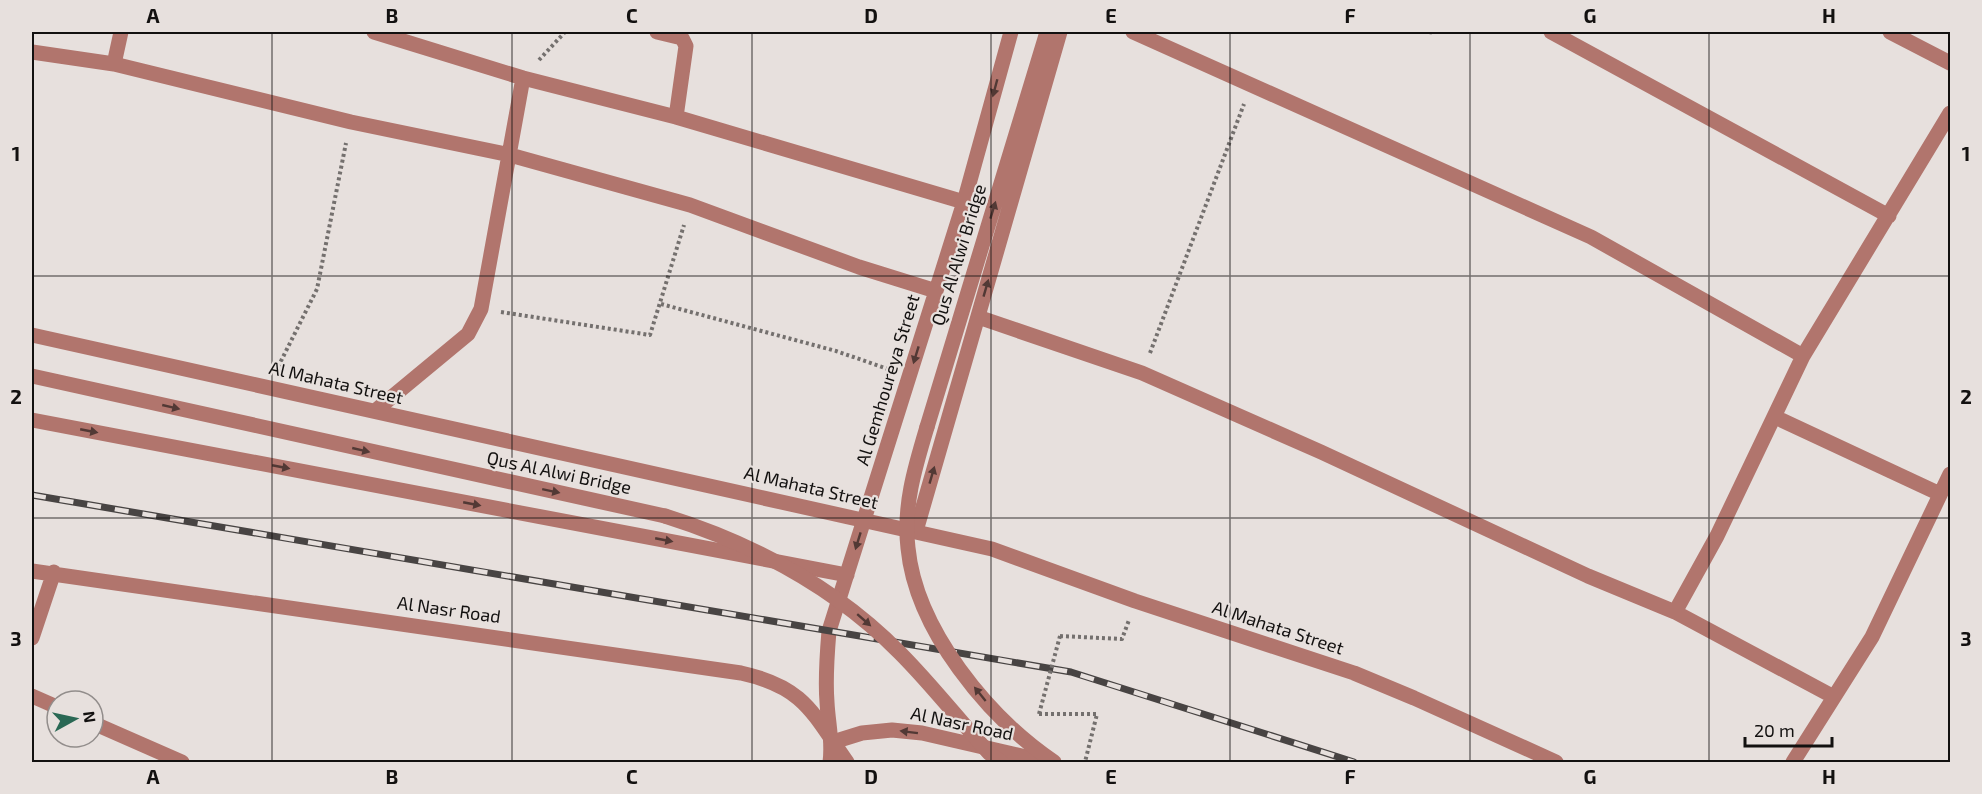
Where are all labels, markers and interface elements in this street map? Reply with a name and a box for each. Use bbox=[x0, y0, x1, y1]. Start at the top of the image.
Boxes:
text: A bbox=[146, 3, 160, 27]
text: B bbox=[386, 3, 398, 27]
text: C bbox=[626, 3, 638, 27]
text: D bbox=[864, 3, 878, 27]
text: E bbox=[1105, 3, 1117, 27]
text: F bbox=[1344, 3, 1356, 27]
text: G bbox=[1584, 3, 1596, 27]
text: H bbox=[1822, 3, 1836, 27]
one-way arrow bbox=[990, 79, 1000, 97]
text: 1 bbox=[12, 141, 20, 165]
text: 1 bbox=[1962, 141, 1970, 165]
street label: Qus Al Alwi Bridge bbox=[926, 181, 990, 328]
one-way arrow bbox=[989, 201, 998, 219]
one-way arrow bbox=[982, 279, 991, 297]
street label: Al Gemhoureya Street bbox=[851, 291, 924, 468]
one-way arrow bbox=[911, 346, 920, 364]
street label: Al Mahata Street bbox=[267, 356, 406, 408]
text: 2 bbox=[10, 384, 22, 408]
text: 2 bbox=[1960, 384, 1972, 408]
one-way arrow bbox=[161, 403, 180, 412]
one-way arrow bbox=[80, 427, 99, 436]
one-way arrow bbox=[352, 445, 370, 455]
street label: Qus Al Alwi Bridge bbox=[485, 446, 633, 498]
street label: Al Mahata Street bbox=[742, 461, 881, 513]
one-way arrow bbox=[271, 463, 290, 472]
one-way arrow bbox=[928, 466, 937, 484]
one-way arrow bbox=[542, 487, 561, 497]
one-way arrow bbox=[463, 500, 482, 509]
one-way arrow bbox=[852, 532, 862, 550]
one-way arrow bbox=[654, 536, 673, 545]
street label: Al Nasr Road bbox=[396, 591, 502, 627]
street label: Al Mahata Street bbox=[1210, 595, 1347, 659]
one-way arrow bbox=[856, 613, 871, 626]
text: 3 bbox=[10, 626, 22, 650]
text: 3 bbox=[1960, 626, 1972, 650]
one-way arrow bbox=[974, 686, 987, 702]
north arrow bbox=[45, 689, 105, 749]
street label: Al Nasr Road bbox=[909, 701, 1015, 745]
text: N bbox=[80, 710, 101, 724]
scale bar bbox=[1745, 710, 1832, 748]
text: 20 m bbox=[1754, 719, 1795, 741]
one-way arrow bbox=[900, 727, 919, 736]
text: A bbox=[146, 764, 160, 788]
text: B bbox=[386, 764, 398, 788]
text: C bbox=[626, 764, 638, 788]
text: D bbox=[864, 764, 878, 788]
text: E bbox=[1105, 764, 1117, 788]
text: F bbox=[1344, 764, 1356, 788]
text: G bbox=[1584, 764, 1596, 788]
text: H bbox=[1822, 764, 1836, 788]

